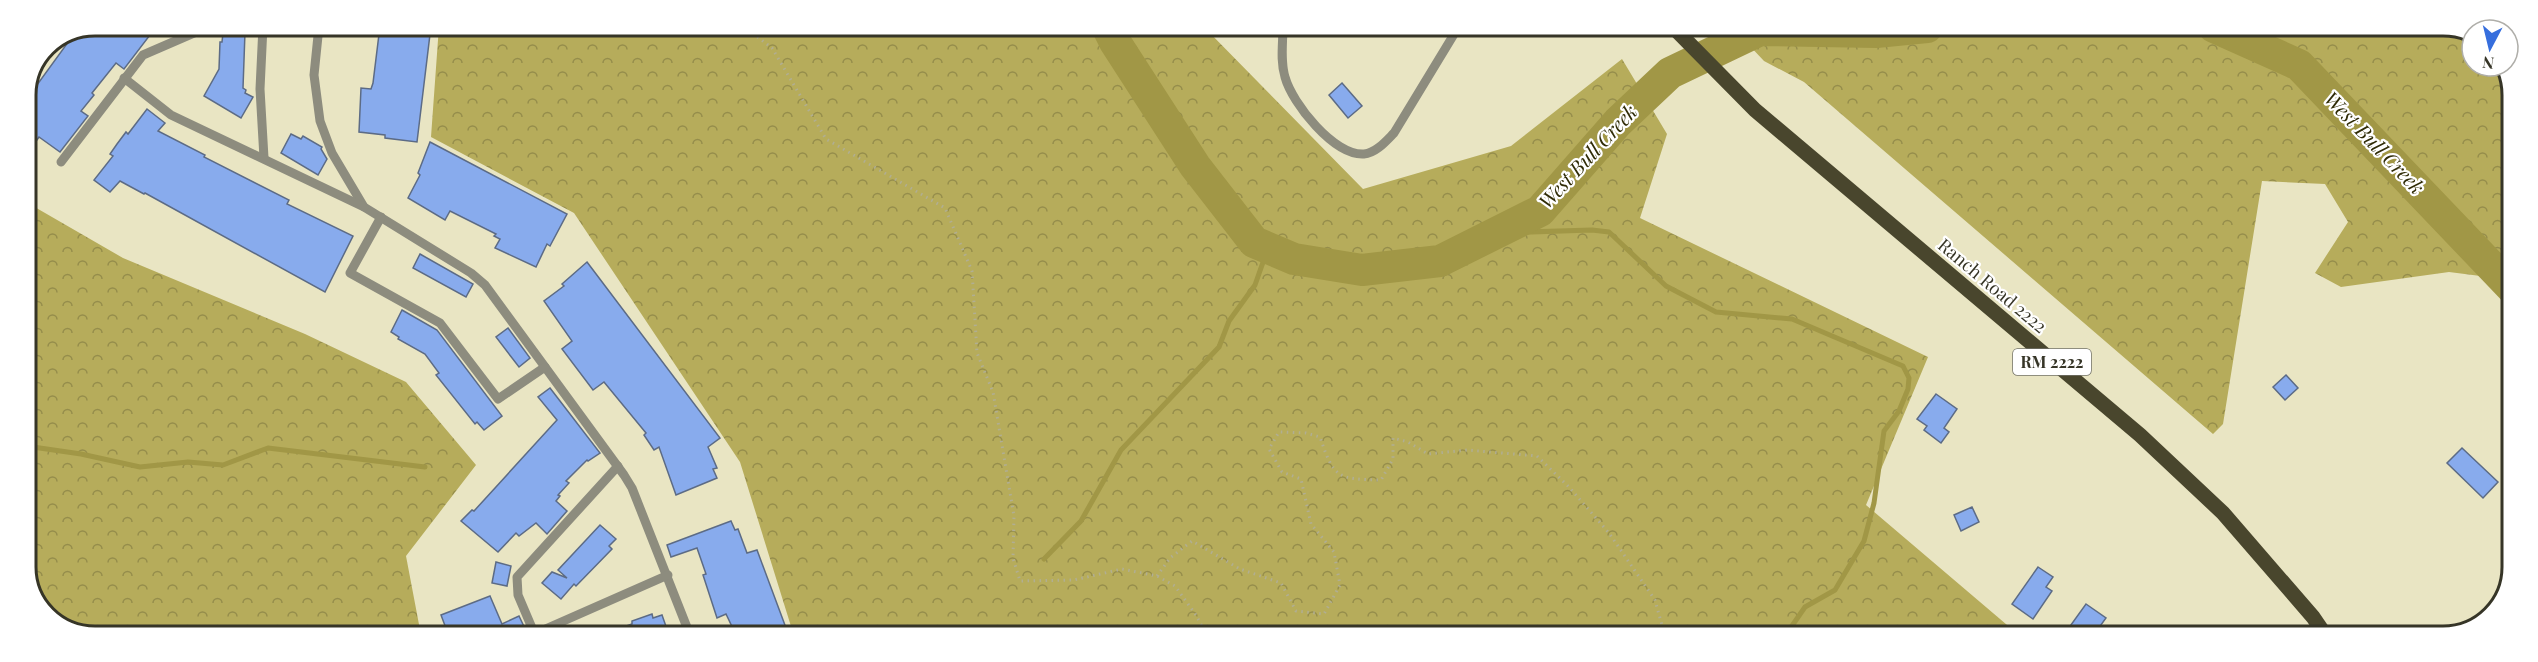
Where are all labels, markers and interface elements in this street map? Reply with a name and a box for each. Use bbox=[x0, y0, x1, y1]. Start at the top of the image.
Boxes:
north arrow bbox=[2460, 18, 2520, 78]
text: N bbox=[2481, 52, 2495, 75]
water label: West Bull Creek bbox=[2319, 85, 2431, 199]
water label: West Bull Creek bbox=[1532, 98, 1642, 214]
street label: Ranch Road 2222 bbox=[1933, 233, 2052, 338]
road number: RM 2222 bbox=[2013, 349, 2091, 375]

